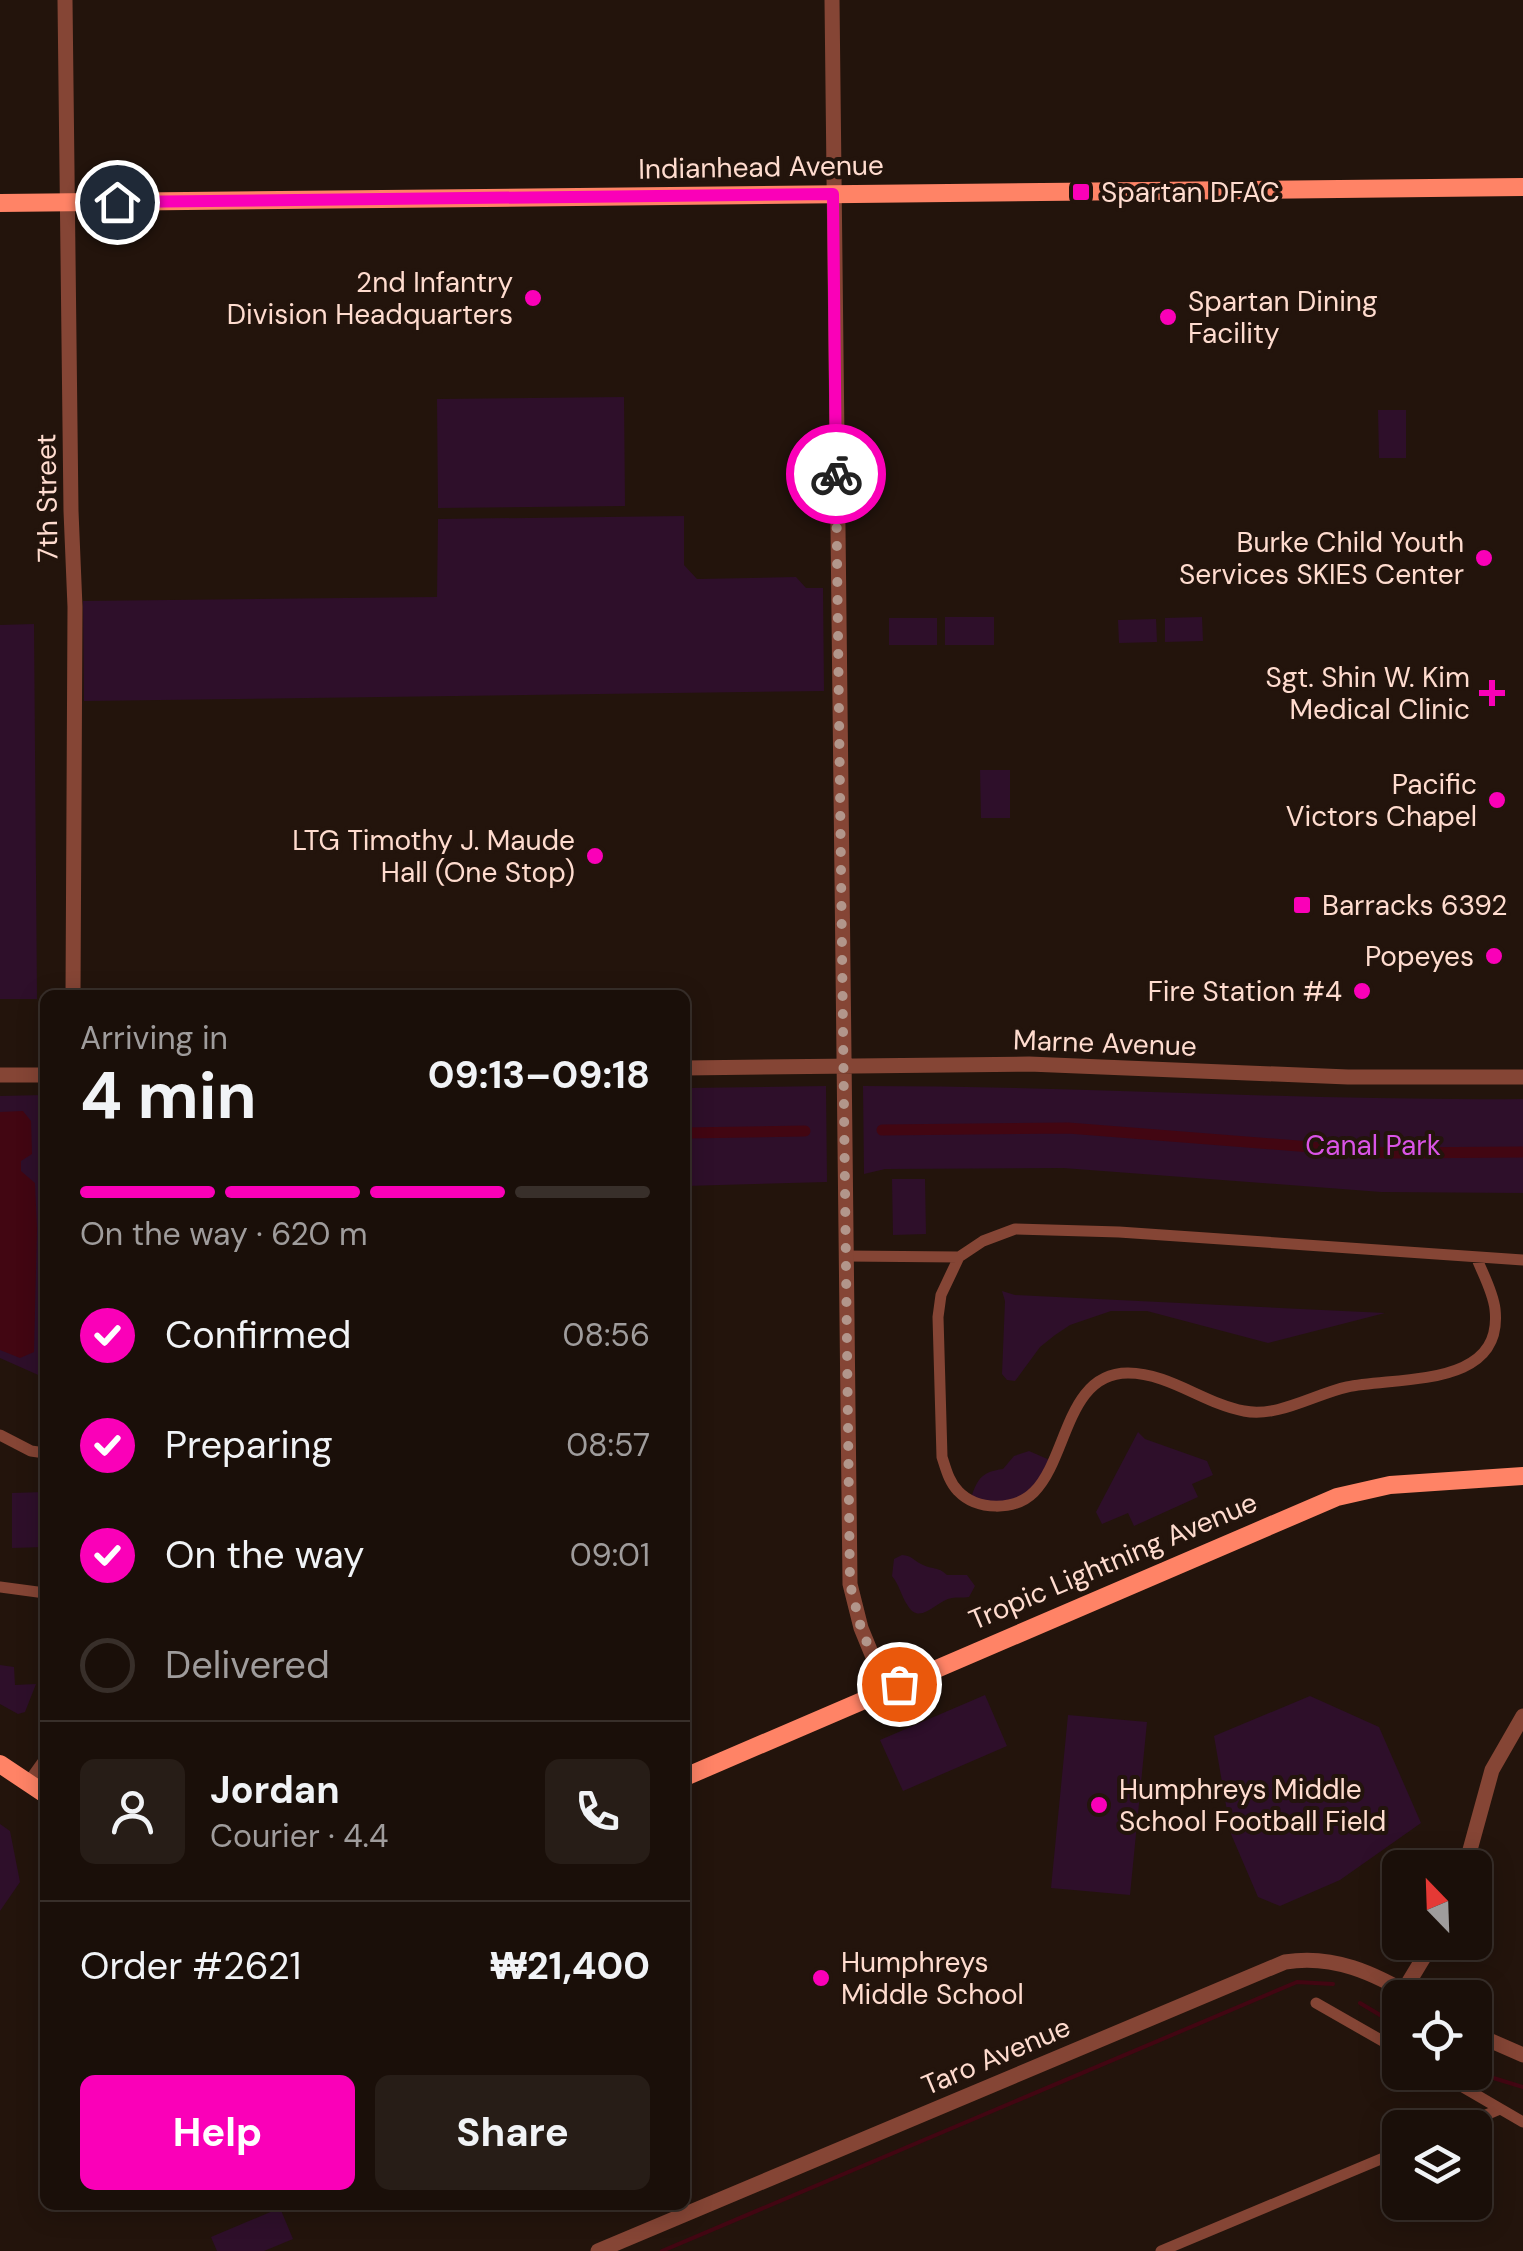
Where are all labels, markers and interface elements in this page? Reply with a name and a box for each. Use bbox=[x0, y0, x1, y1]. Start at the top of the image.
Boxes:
street label: Indianhead Avenue bbox=[638, 146, 884, 188]
pin bbox=[75, 160, 160, 245]
place label: Spartan DFAC bbox=[1101, 174, 1280, 211]
icon: home bbox=[90, 175, 145, 230]
marker: Spartan DFAC bbox=[1070, 181, 1092, 203]
place label: 2nd Infantry Division Headquarters bbox=[227, 264, 513, 333]
place label: Spartan Dining Facility bbox=[1188, 283, 1378, 352]
marker: 2nd Infantry Division Headquarters bbox=[522, 287, 544, 309]
marker: Spartan Dining Facility bbox=[1157, 306, 1179, 328]
courier bbox=[786, 424, 886, 524]
street label: 7th Street bbox=[27, 433, 67, 563]
icon: bike bbox=[809, 447, 864, 502]
place label: Burke Child Youth Services SKIES Center bbox=[1179, 524, 1464, 593]
marker: Burke Child Youth Services SKIES Center bbox=[1473, 547, 1495, 569]
place label: Sgt. Shin W. Kim Medical Clinic bbox=[1265, 659, 1470, 728]
marker: Sgt. Shin W. Kim Medical Clinic bbox=[1479, 680, 1505, 706]
place label: Pacific Victors Chapel bbox=[1286, 766, 1477, 835]
marker: Pacific Victors Chapel bbox=[1486, 789, 1508, 811]
place label: LTG Timothy J. Maude Hall (One Stop) bbox=[292, 822, 575, 891]
marker: LTG Timothy J. Maude Hall (One Stop) bbox=[584, 845, 606, 867]
place label: Barracks 6392 bbox=[1322, 887, 1507, 924]
marker: Barracks 6392 bbox=[1291, 894, 1313, 916]
place label: Popeyes bbox=[1365, 938, 1474, 975]
marker: Popeyes bbox=[1483, 945, 1505, 967]
place label: Fire Station #4 bbox=[1148, 973, 1342, 1010]
marker: Fire Station #4 bbox=[1351, 980, 1373, 1002]
text: Arriving in bbox=[80, 1017, 228, 1059]
street label: Marne Avenue bbox=[1013, 1021, 1197, 1065]
text: 09:13–09:18 bbox=[428, 1050, 650, 1100]
text: 4 min bbox=[80, 1054, 257, 1138]
park label: Canal Park bbox=[1305, 1127, 1441, 1164]
text: On the way · 620 m bbox=[80, 1213, 368, 1255]
icon: check bbox=[80, 1308, 135, 1363]
text: Confirmed bbox=[165, 1310, 351, 1360]
text: 08:56 bbox=[563, 1314, 650, 1356]
icon: check bbox=[80, 1418, 135, 1473]
text: Preparing bbox=[165, 1420, 333, 1470]
text: 08:57 bbox=[566, 1424, 650, 1466]
street label: Tropic Lightning Avenue bbox=[963, 1484, 1263, 1638]
icon: check bbox=[80, 1528, 135, 1583]
text: On the way bbox=[165, 1530, 364, 1580]
text: 09:01 bbox=[570, 1534, 650, 1576]
text: Delivered bbox=[165, 1640, 330, 1690]
pin bbox=[857, 1642, 942, 1727]
icon: bag bbox=[872, 1657, 927, 1712]
button: person bbox=[80, 1759, 185, 1864]
button: phone bbox=[545, 1759, 650, 1864]
text: Jordan bbox=[210, 1765, 340, 1815]
place label: Humphreys Middle School Football Field bbox=[1119, 1771, 1386, 1840]
marker: Humphreys Middle School Football Field bbox=[1088, 1794, 1110, 1816]
text: Courier · 4.4 bbox=[210, 1815, 388, 1857]
north arrow bbox=[1382, 1850, 1492, 1960]
map controls bbox=[1382, 1850, 1492, 2220]
text: Order #2621 bbox=[80, 1941, 301, 1991]
text: ₩21,400 bbox=[491, 1941, 650, 1991]
place label: Humphreys Middle School bbox=[841, 1944, 1024, 2013]
marker: Humphreys Middle School bbox=[810, 1967, 832, 1989]
button: locate bbox=[1382, 1980, 1492, 2090]
street label: Taro Avenue bbox=[916, 2008, 1076, 2104]
button: Help bbox=[80, 2075, 355, 2190]
button: Share bbox=[375, 2075, 650, 2190]
button: layers bbox=[1382, 2110, 1492, 2220]

